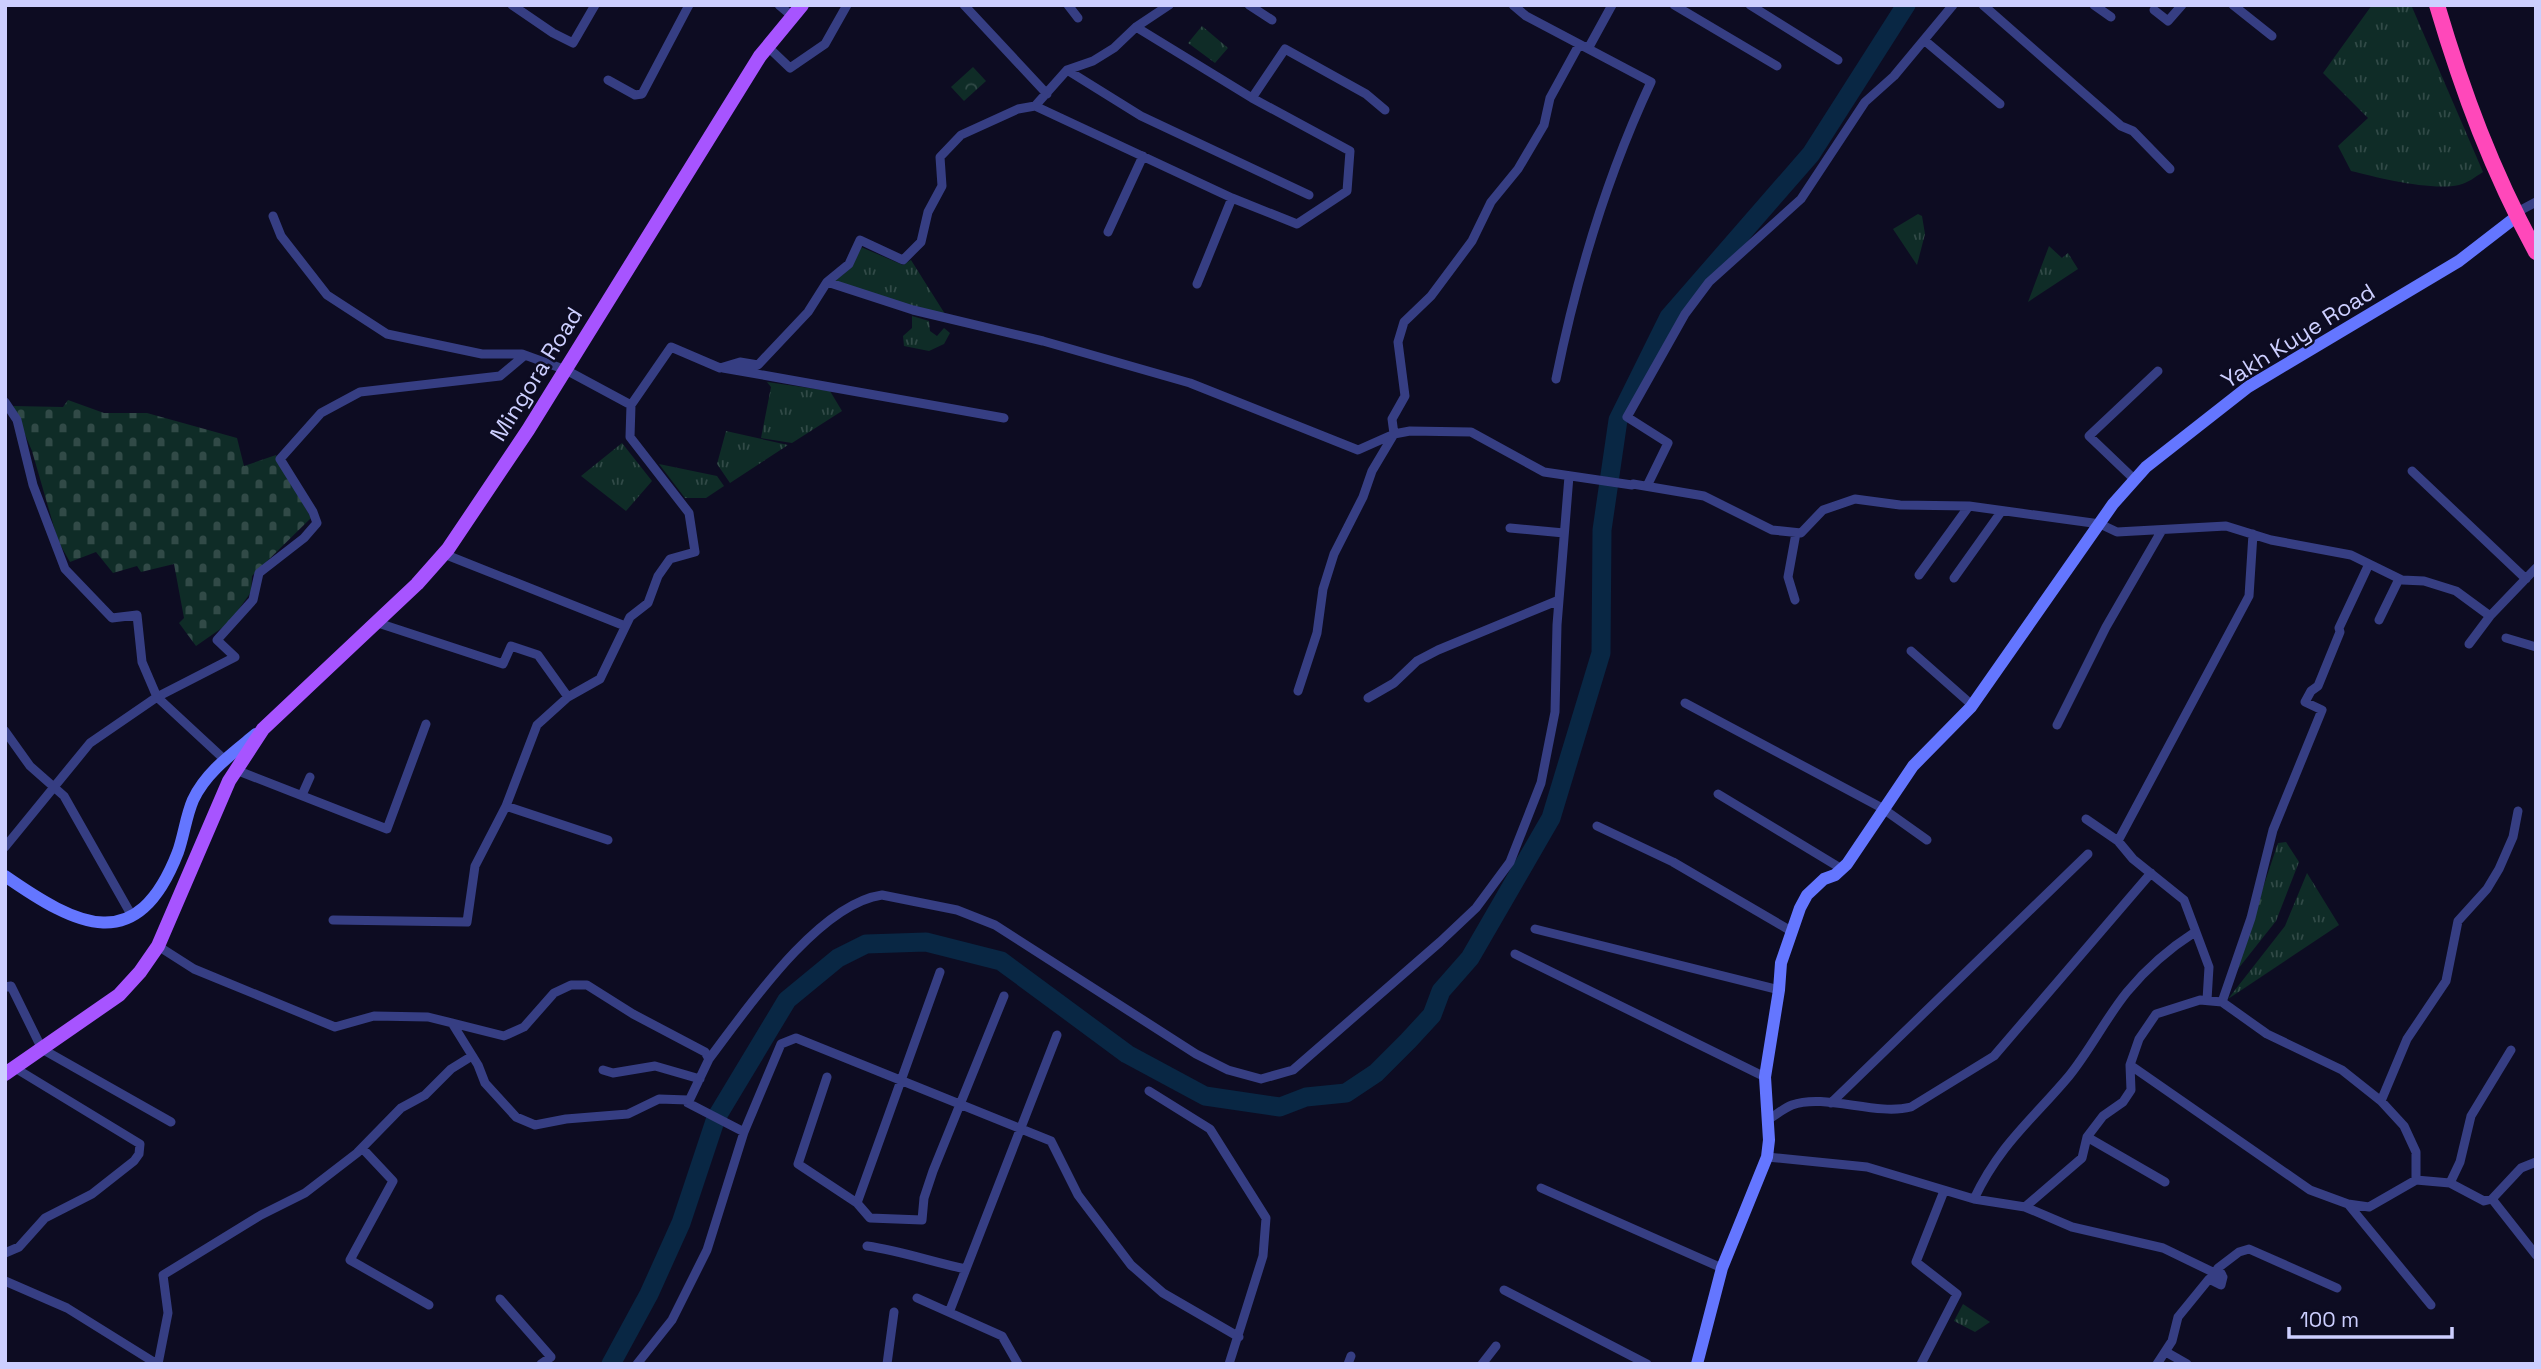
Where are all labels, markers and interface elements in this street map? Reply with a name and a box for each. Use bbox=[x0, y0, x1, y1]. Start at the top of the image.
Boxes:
street label: Yakh Kuye Road bbox=[2216, 277, 2380, 395]
street label: Mingora Road bbox=[483, 301, 589, 447]
scale bar bbox=[2289, 1296, 2452, 1340]
text: 100 m bbox=[2300, 1306, 2359, 1333]

